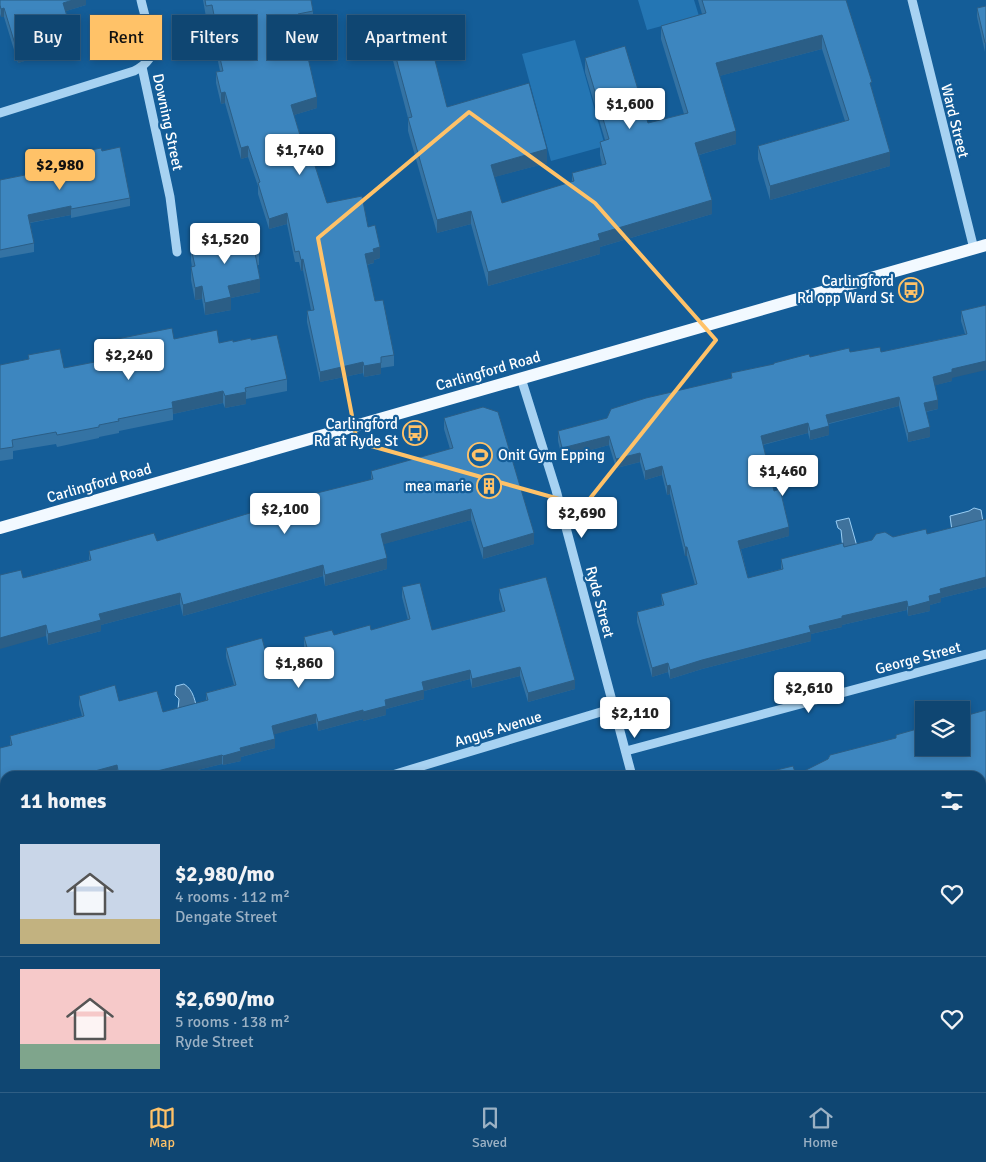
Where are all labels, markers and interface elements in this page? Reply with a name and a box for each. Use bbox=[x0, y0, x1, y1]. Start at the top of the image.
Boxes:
chip: Buy bbox=[15, 15, 80, 60]
chip: Rent bbox=[90, 15, 162, 60]
chip: Filters bbox=[172, 15, 257, 60]
chip: New bbox=[267, 15, 337, 60]
chip: Apartment bbox=[347, 15, 465, 60]
street label: Downing Street bbox=[149, 72, 187, 172]
street label: Ward Street bbox=[937, 82, 973, 160]
pin: $1,600 bbox=[589, 88, 671, 130]
text: $1,600 bbox=[606, 94, 654, 114]
pin: $1,740 bbox=[259, 134, 341, 176]
text: $1,740 bbox=[276, 140, 324, 160]
pin: $2,980 bbox=[19, 148, 101, 191]
text: $2,980 bbox=[36, 155, 84, 175]
pin: $1,520 bbox=[184, 222, 266, 265]
text: $1,520 bbox=[201, 229, 249, 249]
place label: Carlingford Rd opp Ward St bbox=[797, 272, 894, 307]
bus stop icon: Carlingford Rd opp Ward St bbox=[898, 277, 924, 303]
pin: $2,240 bbox=[88, 338, 170, 381]
text: $2,240 bbox=[105, 345, 153, 365]
street label: Carlingford Road bbox=[434, 347, 542, 395]
place label: Carlingford Rd at Ryde St bbox=[314, 415, 398, 450]
bus stop icon: Carlingford Rd at Ryde St bbox=[402, 420, 428, 446]
sports icon: Onit Gym Epping bbox=[467, 442, 493, 468]
place label: Onit Gym Epping bbox=[498, 446, 605, 464]
pin: $1,460 bbox=[742, 454, 824, 497]
street label: Carlingford Road bbox=[45, 459, 153, 507]
text: $1,460 bbox=[759, 461, 807, 481]
building icon: mea marie bbox=[476, 473, 502, 499]
place label: mea marie bbox=[405, 477, 472, 495]
pin: $2,100 bbox=[244, 492, 326, 535]
pin: $2,690 bbox=[541, 496, 623, 539]
text: $2,100 bbox=[261, 499, 309, 519]
text: $2,690 bbox=[558, 503, 606, 523]
street label: Ryde Street bbox=[582, 564, 618, 640]
street label: George Street bbox=[873, 638, 963, 678]
pin: $1,860 bbox=[258, 646, 340, 689]
text: $1,860 bbox=[275, 653, 323, 673]
pin: $2,610 bbox=[768, 672, 850, 714]
text: $2,610 bbox=[785, 678, 833, 698]
pin: $2,110 bbox=[594, 696, 676, 739]
map controls bbox=[915, 701, 970, 756]
button: layers bbox=[915, 701, 970, 756]
text: $2,110 bbox=[611, 703, 659, 723]
street label: Angus Avenue bbox=[452, 707, 544, 751]
icon: filters bbox=[938, 787, 966, 815]
text: 11 homes bbox=[20, 788, 106, 814]
text: $2,980/mo bbox=[175, 861, 274, 887]
icon: home bbox=[60, 864, 120, 924]
icon: heart bbox=[938, 880, 966, 908]
text: 4 rooms · 112 m² bbox=[175, 887, 290, 907]
text: Dengate Street bbox=[175, 907, 277, 927]
text: $2,690/mo bbox=[175, 986, 274, 1012]
icon: home bbox=[60, 989, 120, 1049]
icon: heart bbox=[938, 1005, 966, 1033]
text: 5 rooms · 138 m² bbox=[175, 1012, 290, 1032]
text: Ryde Street bbox=[175, 1032, 254, 1052]
tab: Map bbox=[148, 1104, 176, 1151]
tab: Saved bbox=[472, 1104, 507, 1151]
tab: Home bbox=[803, 1104, 838, 1151]

